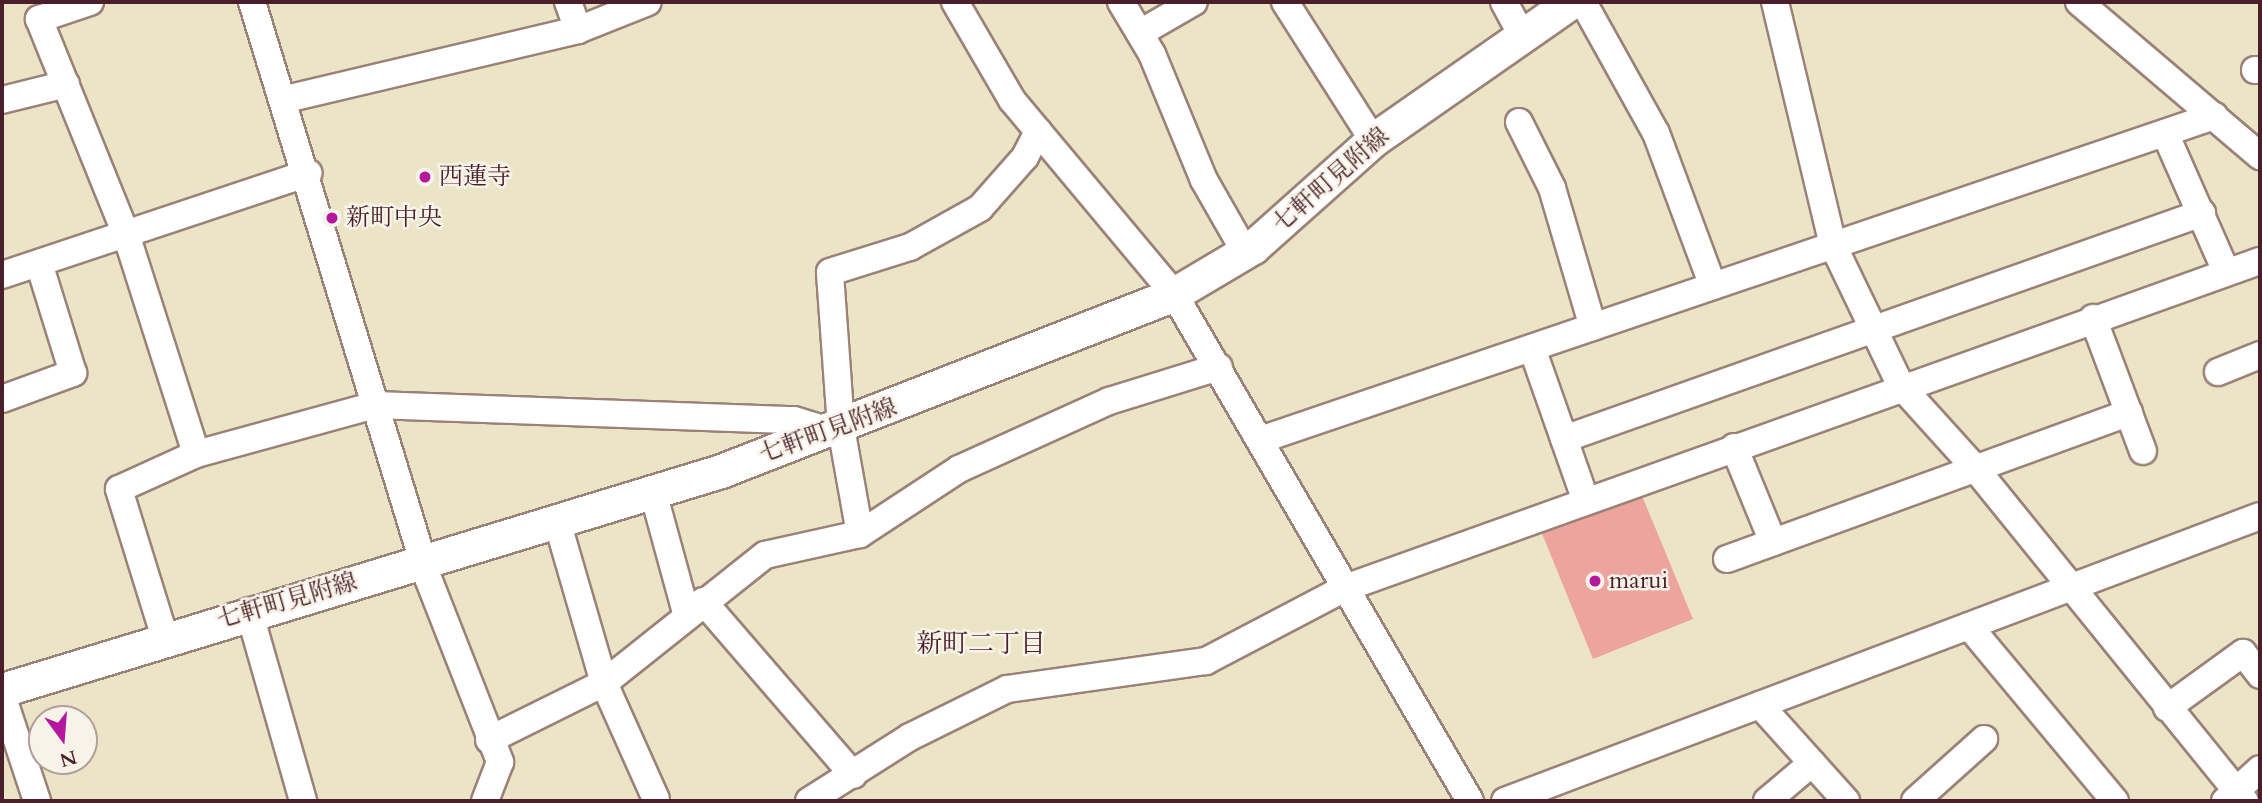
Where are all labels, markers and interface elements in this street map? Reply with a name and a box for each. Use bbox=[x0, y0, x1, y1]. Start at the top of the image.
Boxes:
street label: 七軒町見附線 bbox=[1267, 122, 1395, 238]
place label: 西蓮寺 bbox=[439, 163, 511, 191]
marker: 西蓮寺 bbox=[417, 169, 433, 185]
place label: 新町中央 bbox=[346, 204, 442, 232]
marker: 新町中央 bbox=[324, 210, 340, 226]
street label: 七軒町見附線 bbox=[755, 393, 901, 469]
street label: 七軒町見附線 bbox=[214, 567, 360, 635]
place label: marui bbox=[1609, 567, 1668, 595]
marker: marui bbox=[1587, 573, 1603, 589]
district label: 新町二丁目 bbox=[916, 628, 1046, 660]
north arrow bbox=[28, 705, 98, 775]
text: N bbox=[57, 743, 80, 773]

